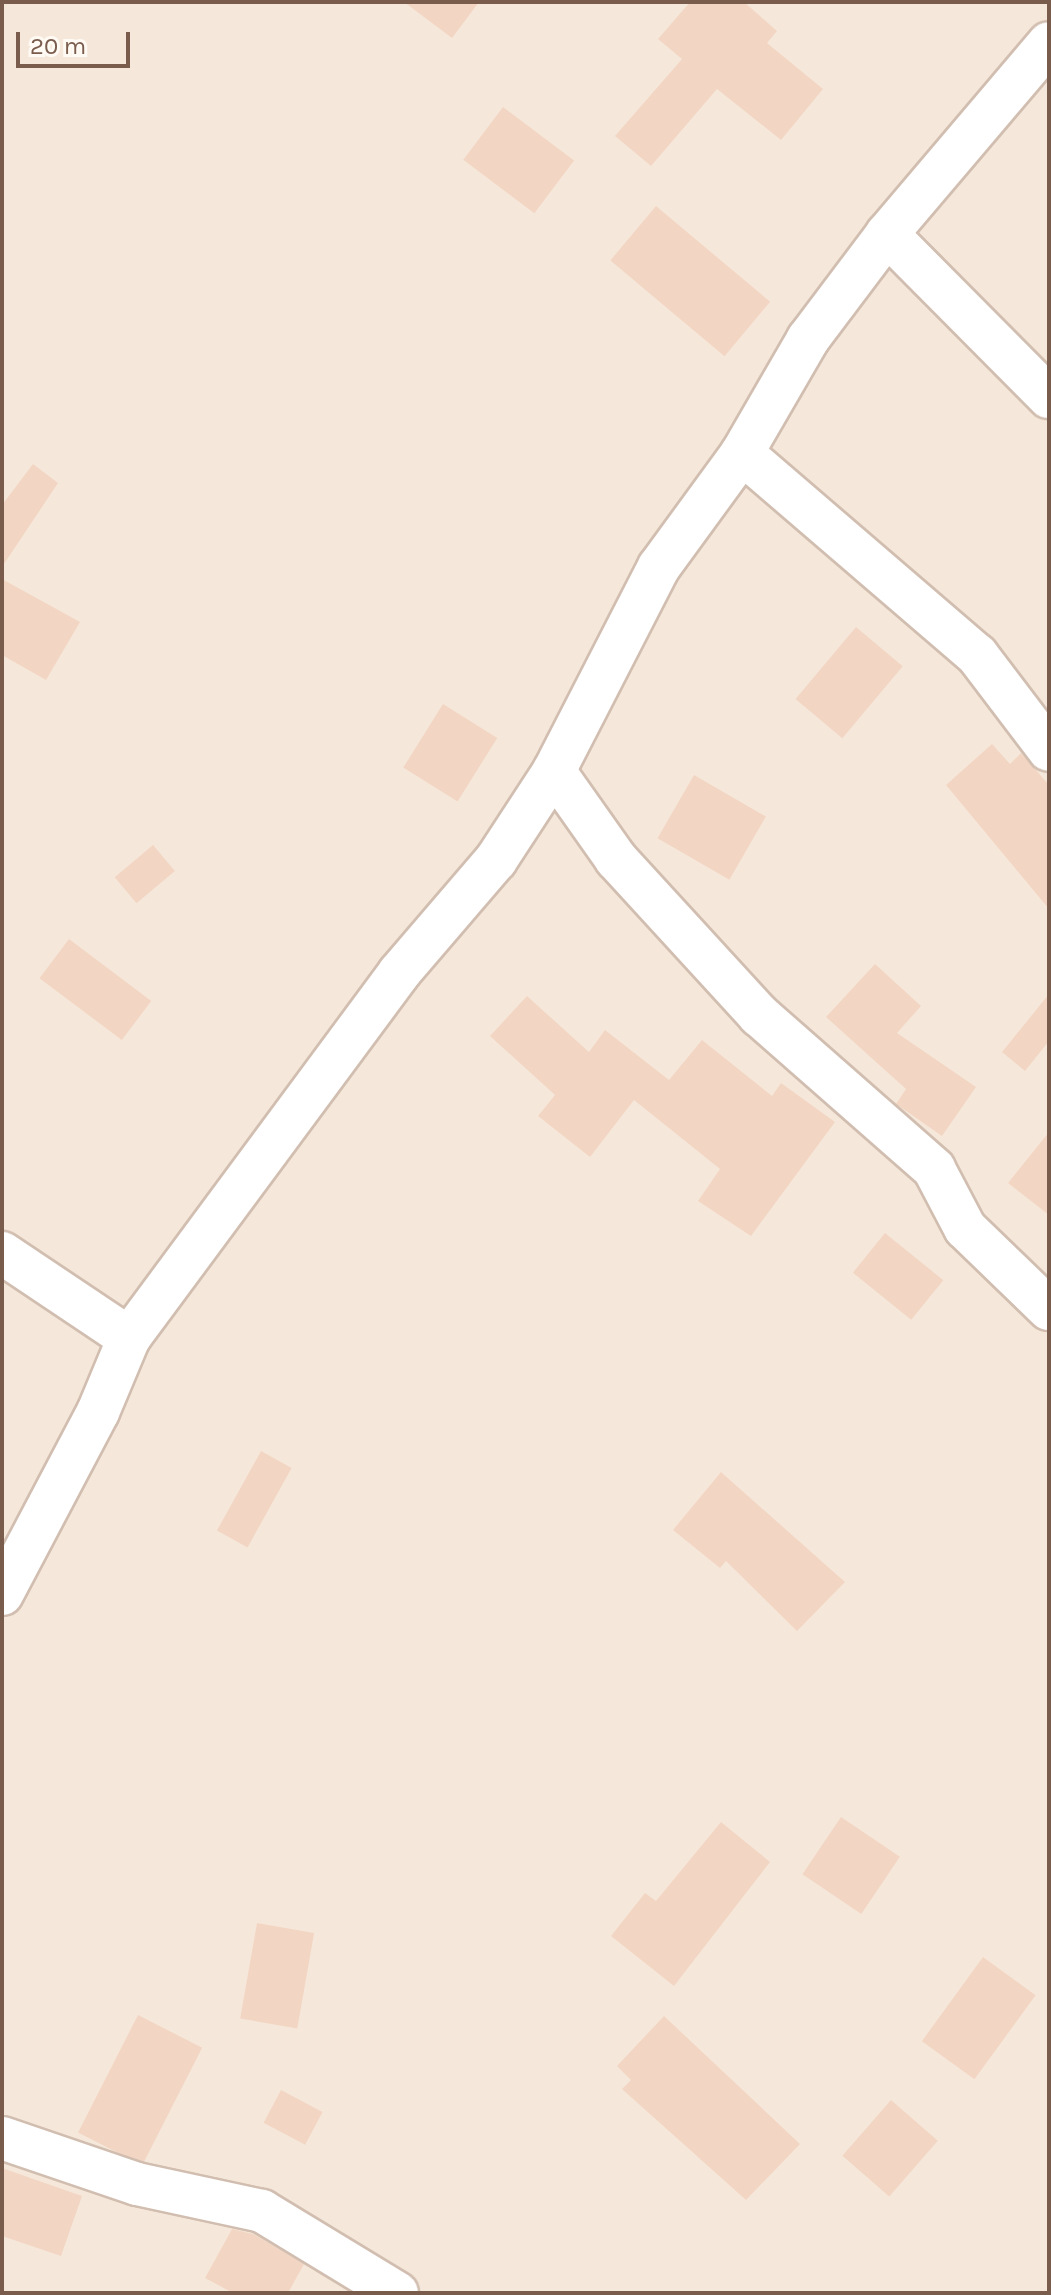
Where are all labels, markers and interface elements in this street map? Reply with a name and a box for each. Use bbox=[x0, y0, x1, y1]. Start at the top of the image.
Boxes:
scale bar bbox=[20, 16, 134, 66]
text: 20 m bbox=[30, 32, 86, 60]

